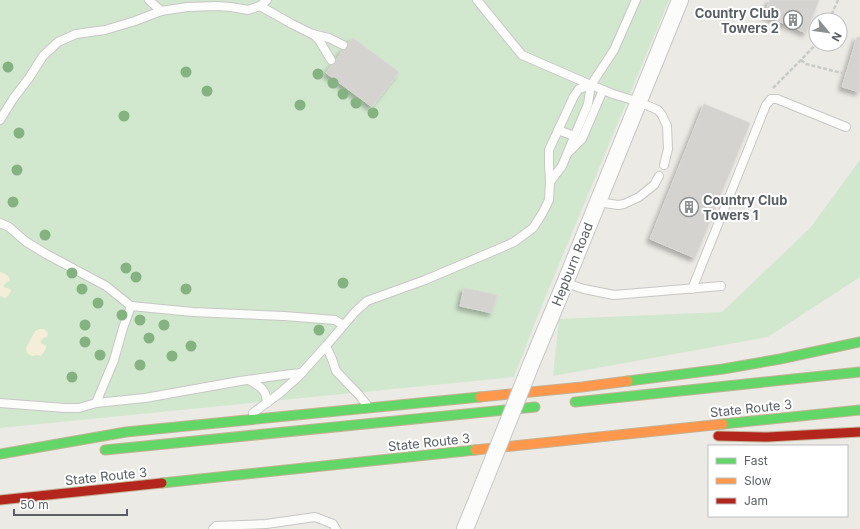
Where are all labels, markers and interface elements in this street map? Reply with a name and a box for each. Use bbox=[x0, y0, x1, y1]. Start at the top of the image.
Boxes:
place label: Country Club Towers 2 bbox=[695, 5, 779, 36]
building icon: Country Club Towers 2 bbox=[782, 9, 804, 31]
north arrow bbox=[808, 12, 848, 52]
text: N bbox=[829, 30, 845, 44]
place label: Country Club Towers 1 bbox=[703, 192, 787, 223]
building icon: Country Club Towers 1 bbox=[678, 196, 700, 218]
street label: Hepburn Road bbox=[548, 220, 596, 308]
street label: State Route 3 bbox=[709, 396, 793, 420]
street label: State Route 3 bbox=[387, 430, 471, 454]
legend bbox=[708, 445, 848, 517]
text: Fast bbox=[744, 453, 768, 468]
street label: State Route 3 bbox=[64, 464, 148, 488]
text: Slow bbox=[744, 473, 772, 488]
scale bar bbox=[14, 491, 127, 517]
text: Jam bbox=[744, 493, 768, 508]
text: 50 m bbox=[20, 497, 49, 512]

